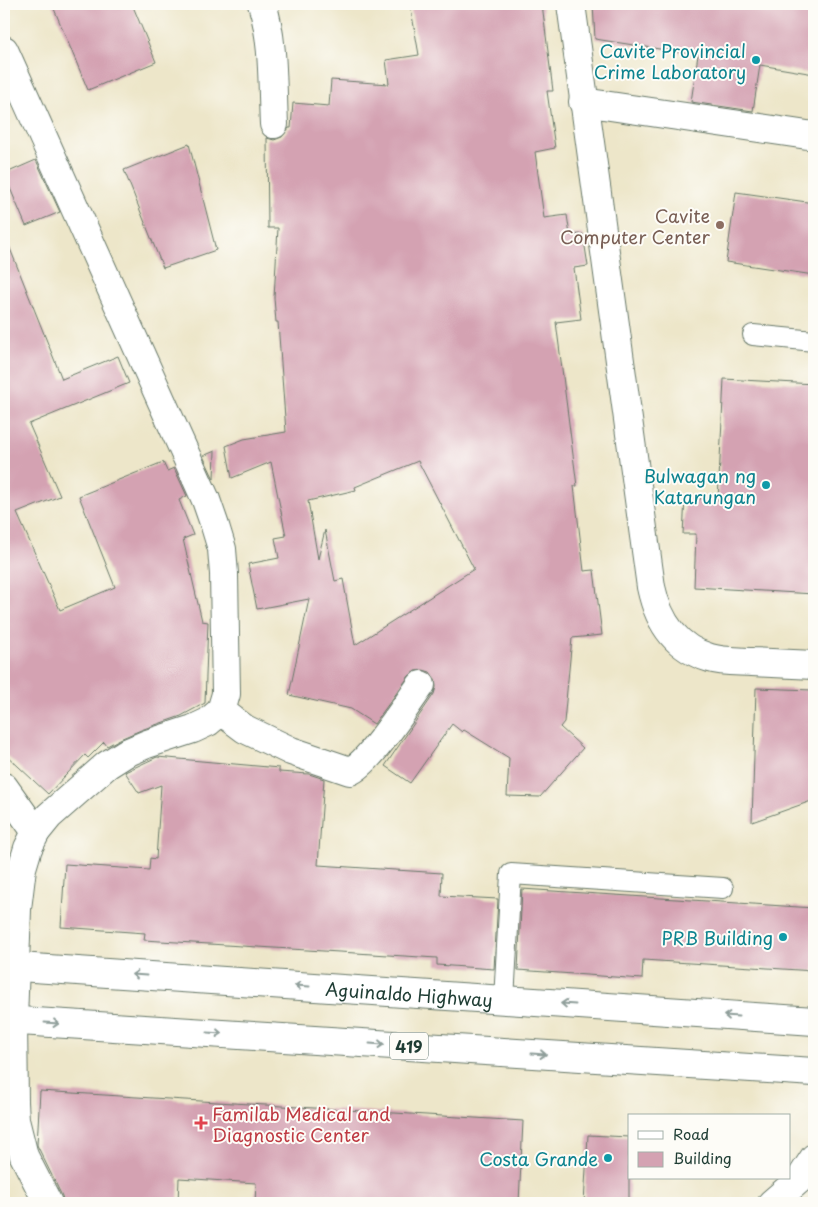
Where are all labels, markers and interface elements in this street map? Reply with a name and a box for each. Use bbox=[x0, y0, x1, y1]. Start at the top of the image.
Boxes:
place label: Cavite Provincial Crime Laboratory bbox=[594, 37, 746, 85]
marker: Cavite Provincial Crime Laboratory bbox=[750, 54, 762, 66]
place label: Cavite Computer Center bbox=[560, 202, 711, 250]
marker: Cavite Computer Center bbox=[714, 219, 726, 231]
place label: Bulwagan ng Katarungan bbox=[644, 462, 756, 510]
marker: Bulwagan ng Katarungan bbox=[760, 479, 772, 491]
place label: PRB Building bbox=[661, 924, 773, 951]
marker: PRB Building bbox=[777, 931, 789, 943]
one-way arrow bbox=[132, 971, 148, 980]
street label: Aguinaldo Highway bbox=[325, 974, 493, 1013]
one-way arrow bbox=[294, 982, 310, 991]
one-way arrow bbox=[561, 1000, 577, 1009]
one-way arrow bbox=[723, 1011, 739, 1020]
one-way arrow bbox=[44, 1018, 60, 1027]
one-way arrow bbox=[206, 1029, 222, 1038]
road number: 419 bbox=[390, 1032, 428, 1060]
one-way arrow bbox=[368, 1039, 384, 1048]
one-way arrow bbox=[531, 1050, 547, 1059]
place label: Familab Medical and Diagnostic Center bbox=[212, 1100, 390, 1148]
legend bbox=[628, 1114, 790, 1180]
marker: Familab Medical and Diagnostic Center bbox=[194, 1116, 208, 1130]
text: Road bbox=[673, 1122, 709, 1145]
place label: Costa Grande bbox=[479, 1145, 598, 1172]
text: Building bbox=[673, 1146, 732, 1169]
marker: Costa Grande bbox=[602, 1152, 614, 1164]

